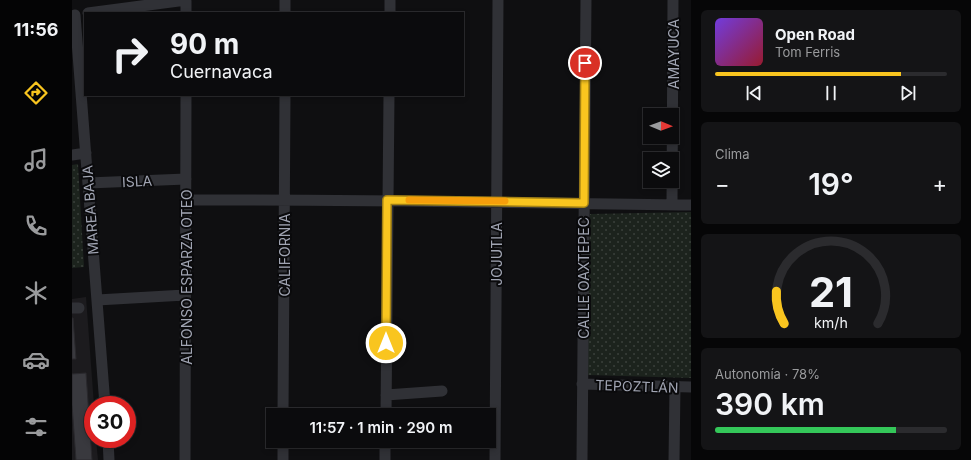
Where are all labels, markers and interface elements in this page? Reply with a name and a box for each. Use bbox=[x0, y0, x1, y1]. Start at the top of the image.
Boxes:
street label: AMAYUCA bbox=[665, 18, 682, 89]
text: 11:56 bbox=[14, 19, 58, 40]
text: Open Road bbox=[775, 25, 855, 44]
text: 90 m bbox=[170, 27, 239, 61]
icon: right bbox=[104, 28, 156, 80]
text: Tom Ferris bbox=[775, 44, 840, 60]
pin bbox=[568, 46, 602, 80]
icon: arrive bbox=[574, 52, 596, 74]
text: Cuernavaca bbox=[170, 61, 273, 82]
icon: directions bbox=[22, 79, 50, 107]
icon: previous bbox=[743, 82, 765, 104]
icon: pause bbox=[820, 82, 842, 104]
icon: next bbox=[897, 82, 919, 104]
north arrow bbox=[643, 108, 679, 144]
map controls bbox=[643, 108, 679, 188]
icon: music bbox=[22, 146, 50, 174]
text: Clima bbox=[715, 146, 749, 162]
button: layers bbox=[643, 152, 679, 188]
street label: MAREA BAJA bbox=[78, 164, 102, 255]
text: 19° bbox=[808, 166, 854, 202]
text: − bbox=[715, 171, 730, 197]
text: + bbox=[932, 171, 947, 197]
street label: ISLA bbox=[121, 172, 153, 190]
street label: ALFONSO ESPARZA OTEO bbox=[178, 189, 195, 365]
icon: phone bbox=[22, 212, 50, 240]
street label: CALIFORNIA bbox=[276, 213, 293, 297]
street label: CALLE OAXTEPEC bbox=[575, 217, 592, 339]
street label: JOJUTLA bbox=[488, 222, 505, 286]
text: 21 bbox=[809, 267, 853, 317]
icon: climate bbox=[22, 279, 50, 307]
text: km/h bbox=[814, 314, 848, 331]
position arrow bbox=[365, 322, 407, 364]
icon: car bbox=[22, 346, 50, 374]
text: Autonomía · 78% bbox=[715, 366, 820, 382]
street label: TEPOZTLÁN bbox=[595, 376, 679, 396]
text: 390 km bbox=[715, 386, 825, 422]
speed limit sign: 30 bbox=[84, 396, 136, 448]
icon: filters bbox=[22, 413, 50, 441]
text: 11:57 · 1 min · 290 m bbox=[309, 418, 453, 437]

